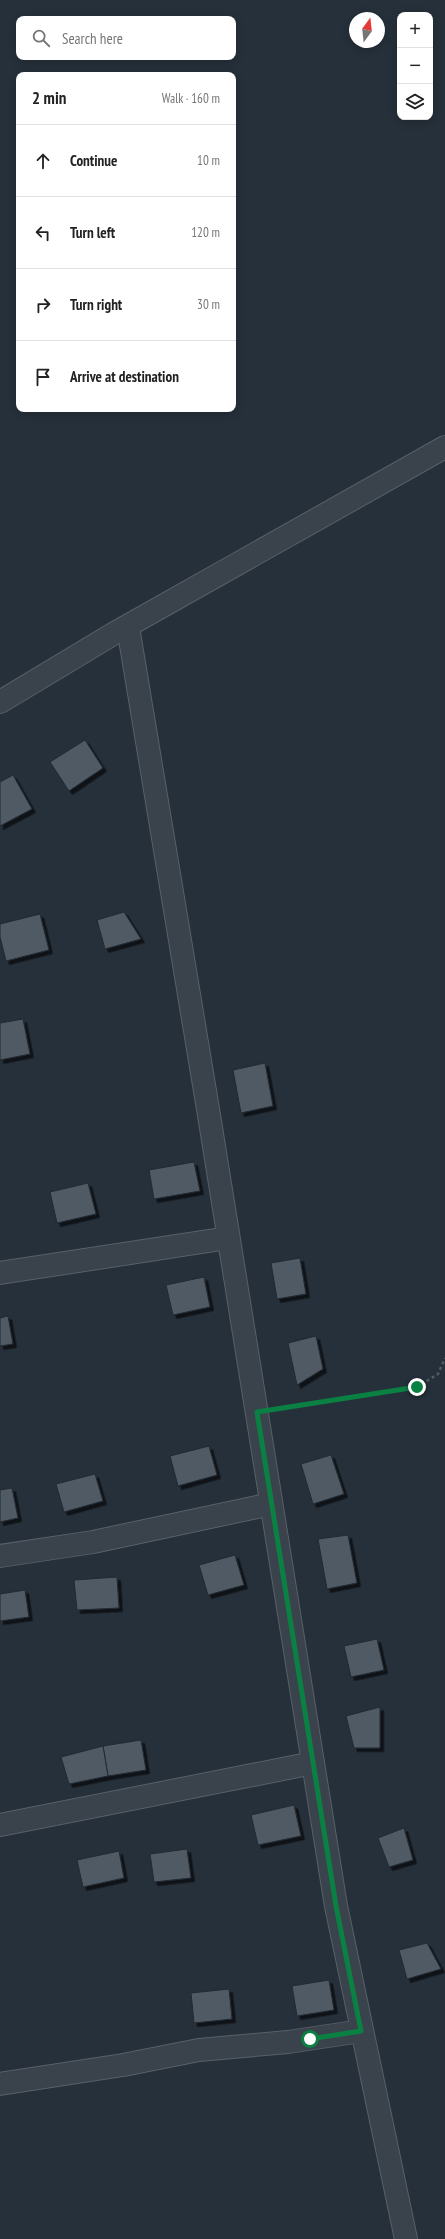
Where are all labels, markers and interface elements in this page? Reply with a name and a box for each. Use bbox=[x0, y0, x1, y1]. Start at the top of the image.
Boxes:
north arrow bbox=[349, 12, 385, 48]
map controls bbox=[397, 12, 433, 120]
button: + bbox=[397, 12, 433, 48]
search box bbox=[16, 16, 236, 60]
icon: search bbox=[30, 27, 52, 49]
text: Search here bbox=[62, 29, 123, 48]
button: − bbox=[397, 48, 433, 84]
button: layers bbox=[397, 84, 433, 120]
text: 2 min bbox=[32, 87, 66, 109]
text: Walk · 160 m bbox=[162, 90, 220, 107]
icon: ahead bbox=[32, 150, 54, 172]
text: Continue bbox=[70, 151, 117, 170]
text: 10 m bbox=[197, 152, 220, 169]
icon: left bbox=[32, 222, 54, 244]
text: Turn left bbox=[70, 223, 115, 242]
text: 120 m bbox=[191, 224, 220, 241]
icon: right bbox=[32, 294, 54, 316]
text: Turn right bbox=[70, 295, 122, 314]
text: 30 m bbox=[197, 296, 220, 313]
icon: arrive bbox=[32, 366, 54, 388]
text: Arrive at destination bbox=[70, 367, 179, 386]
route end bbox=[408, 1378, 426, 1396]
route start bbox=[301, 2030, 319, 2048]

